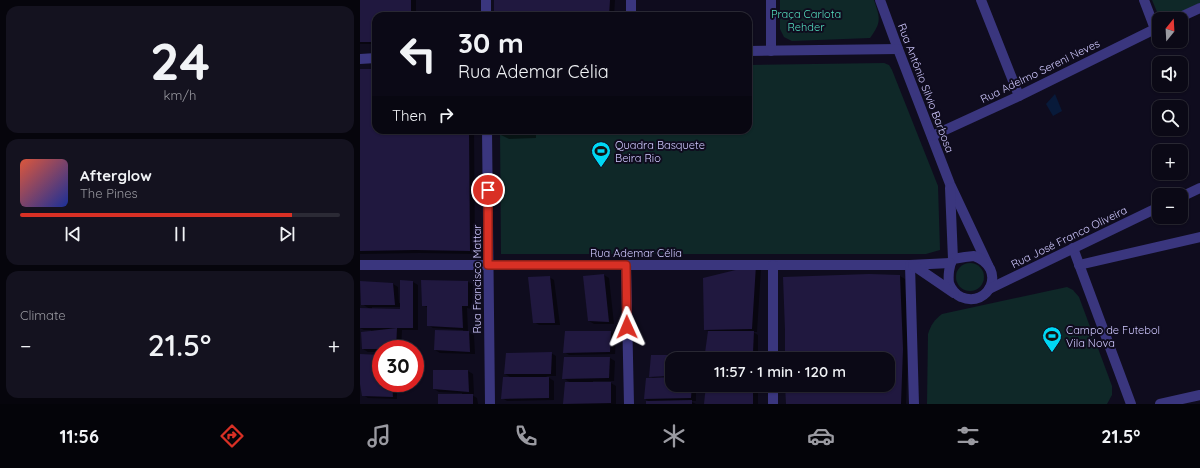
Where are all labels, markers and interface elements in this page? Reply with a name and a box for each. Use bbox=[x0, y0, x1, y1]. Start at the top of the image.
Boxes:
park label: Praça Carlota Rehder bbox=[771, 7, 841, 34]
north arrow bbox=[1152, 12, 1188, 48]
map controls bbox=[1152, 12, 1188, 224]
street label: Rua Antônio Silvio Barbosa bbox=[895, 21, 957, 155]
text: 30 m bbox=[458, 25, 524, 60]
text: 24 bbox=[150, 28, 210, 93]
icon: left bbox=[392, 28, 444, 80]
street label: Rua Adelmo Sereni Neves bbox=[978, 36, 1102, 106]
button: sound bbox=[1152, 56, 1188, 92]
text: Rua Ademar Célia bbox=[458, 60, 609, 83]
text: km/h bbox=[164, 87, 196, 103]
button: search bbox=[1152, 100, 1188, 136]
icon: right bbox=[435, 104, 457, 126]
text: Then bbox=[392, 106, 427, 125]
place label: Quadra Basquete Beira Rio bbox=[615, 138, 705, 165]
sports icon: Quadra Basquete Beira Rio bbox=[590, 140, 612, 168]
button: + bbox=[1152, 144, 1188, 180]
text: Afterglow bbox=[80, 166, 152, 185]
pin bbox=[471, 173, 505, 207]
icon: arrive bbox=[477, 179, 499, 201]
text: The Pines bbox=[80, 185, 138, 201]
button: − bbox=[1152, 188, 1188, 224]
street label: Rua José Franco Oliveira bbox=[1009, 203, 1129, 271]
icon: previous bbox=[62, 223, 84, 245]
icon: pause bbox=[169, 223, 191, 245]
icon: next bbox=[276, 223, 298, 245]
street label: Rua Francisco Mattar bbox=[470, 224, 484, 334]
street label: Rua Ademar Célia bbox=[590, 246, 682, 260]
position arrow bbox=[606, 306, 648, 348]
text: Climate bbox=[20, 307, 66, 323]
place label: Campo de Futebol Vila Nova bbox=[1066, 323, 1160, 350]
sports icon: Campo de Futebol Vila Nova bbox=[1041, 325, 1063, 353]
text: 21.5° bbox=[148, 326, 211, 364]
text: − bbox=[20, 332, 31, 360]
text: + bbox=[328, 332, 340, 360]
speed limit sign: 30 bbox=[372, 340, 424, 392]
text: 11:57 · 1 min · 120 m bbox=[714, 362, 846, 381]
icon: directions bbox=[218, 422, 246, 450]
icon: music bbox=[365, 422, 393, 450]
icon: phone bbox=[512, 422, 540, 450]
icon: climate bbox=[660, 422, 688, 450]
icon: car bbox=[807, 422, 835, 450]
icon: filters bbox=[954, 422, 982, 450]
text: 11:56 bbox=[60, 425, 99, 448]
text: 21.5° bbox=[1101, 425, 1140, 448]

